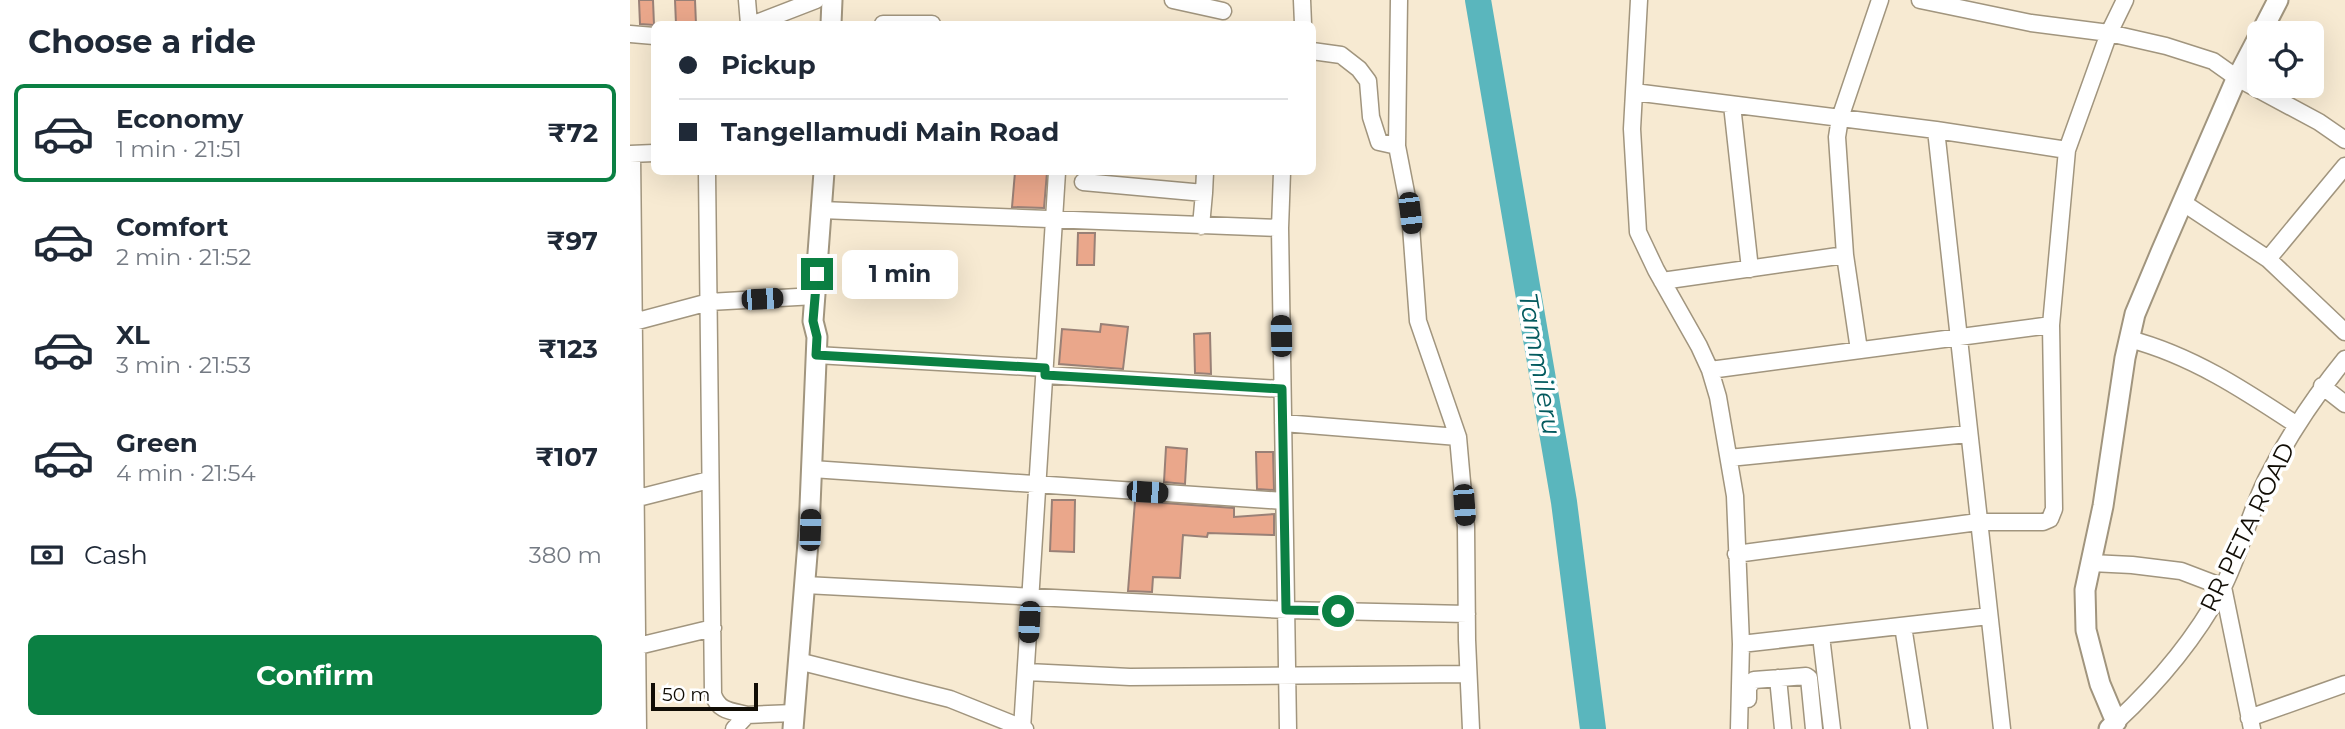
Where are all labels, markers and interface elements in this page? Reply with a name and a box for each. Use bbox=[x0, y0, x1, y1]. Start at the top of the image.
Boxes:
map controls bbox=[2247, 21, 2324, 98]
button: locate bbox=[2247, 21, 2324, 98]
text: Choose a ride bbox=[28, 22, 256, 61]
text: Pickup bbox=[721, 49, 816, 81]
icon: car bbox=[32, 102, 95, 165]
text: Economy bbox=[116, 103, 243, 135]
text: Tangellamudi Main Road bbox=[721, 116, 1059, 148]
text: ₹72 bbox=[548, 117, 598, 149]
text: 1 min · 21:51 bbox=[116, 135, 242, 163]
car bbox=[1398, 191, 1423, 235]
icon: car bbox=[32, 210, 95, 273]
text: Comfort bbox=[116, 211, 228, 243]
text: ₹97 bbox=[547, 225, 598, 257]
text: 2 min · 21:52 bbox=[116, 243, 251, 271]
callout: 1 min bbox=[842, 250, 957, 298]
route end bbox=[801, 258, 833, 290]
text: 1 min bbox=[869, 260, 931, 288]
car bbox=[741, 287, 784, 311]
water label: Tammileru bbox=[1512, 290, 1568, 438]
car bbox=[1271, 315, 1292, 357]
icon: car bbox=[32, 318, 95, 381]
text: XL bbox=[116, 319, 150, 351]
text: ₹123 bbox=[538, 333, 598, 365]
text: 3 min · 21:53 bbox=[116, 351, 251, 379]
icon: car bbox=[32, 426, 95, 489]
text: Green bbox=[116, 427, 198, 459]
street label: RR PETA ROAD bbox=[2193, 438, 2301, 616]
text: ₹107 bbox=[535, 441, 598, 473]
text: 4 min · 21:54 bbox=[116, 459, 256, 487]
car bbox=[1126, 480, 1169, 504]
car bbox=[1453, 483, 1476, 527]
car bbox=[799, 509, 822, 551]
icon: cash bbox=[28, 536, 66, 574]
text: Cash bbox=[84, 539, 148, 571]
text: 380 m bbox=[529, 541, 602, 569]
route start bbox=[1322, 595, 1354, 627]
car bbox=[1018, 600, 1041, 644]
button: Confirm bbox=[28, 635, 602, 715]
scale bar bbox=[651, 680, 758, 712]
text: 50 m bbox=[662, 683, 710, 706]

